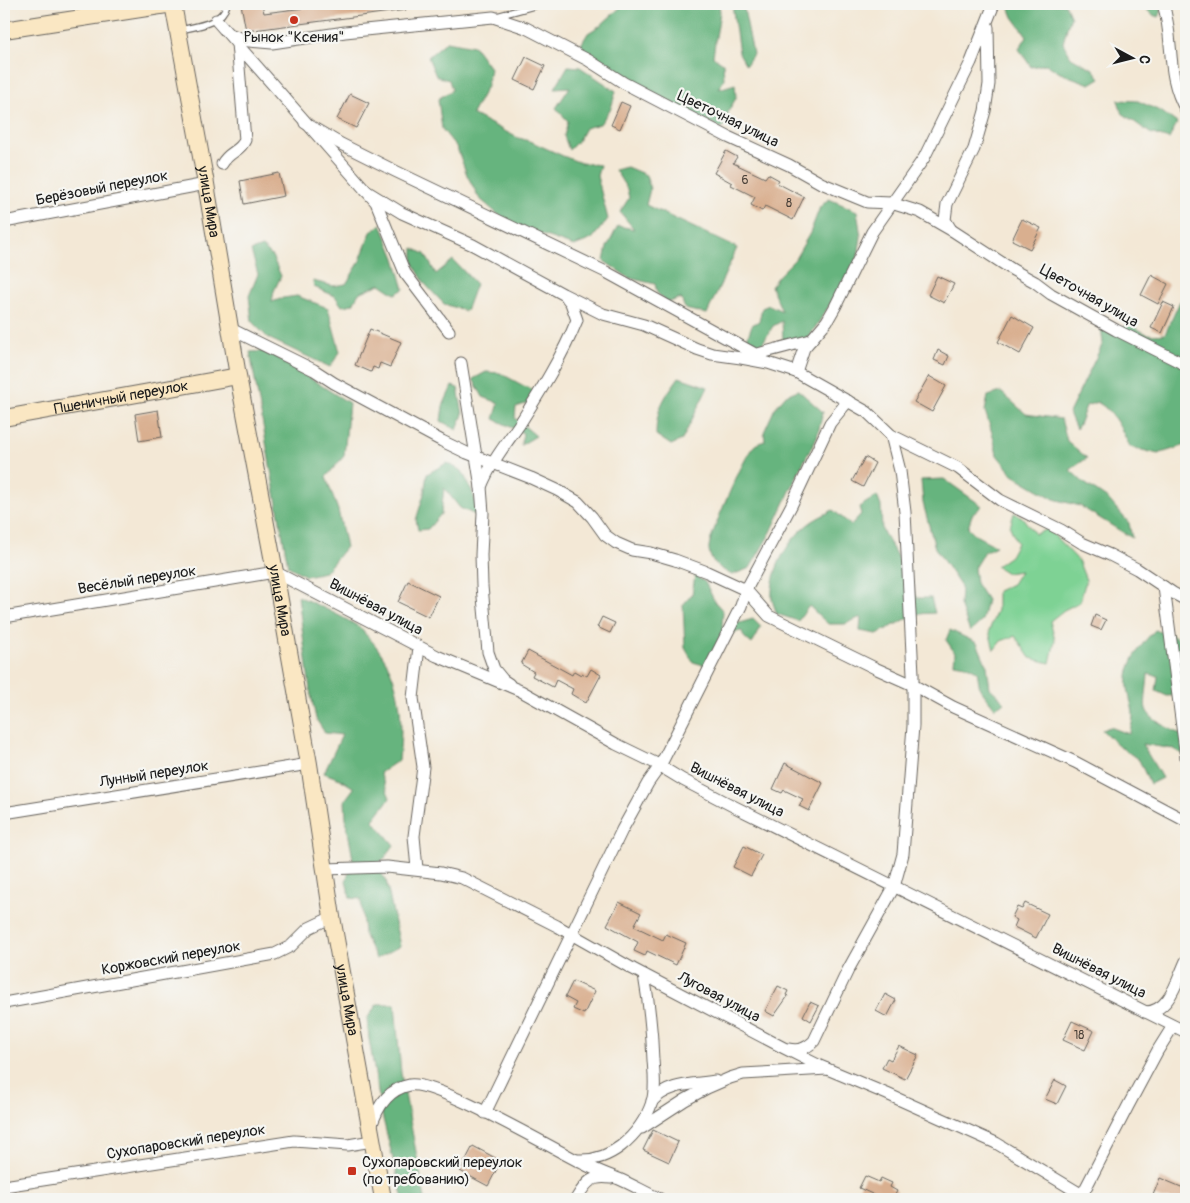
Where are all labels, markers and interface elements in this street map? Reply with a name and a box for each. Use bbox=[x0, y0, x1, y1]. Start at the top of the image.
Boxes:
marker: Рынок "Ксения" bbox=[288, 14, 300, 26]
place label: Рынок "Ксения" bbox=[244, 28, 344, 47]
north arrow bbox=[1108, 32, 1158, 82]
text: С bbox=[1135, 54, 1153, 65]
street label: Цветочная улица bbox=[674, 86, 782, 152]
street label: улица Мира bbox=[193, 163, 224, 239]
street label: Берёзовый переулок bbox=[34, 166, 170, 210]
house number: 6 bbox=[742, 173, 749, 188]
house number: 8 bbox=[786, 196, 792, 211]
street label: Цветочная улица bbox=[1036, 260, 1142, 332]
street label: Пшеничный переулок bbox=[52, 376, 190, 418]
street label: Весёлый переулок bbox=[77, 561, 198, 599]
street label: улица Мира bbox=[264, 562, 296, 638]
street label: Вишнёвая улица bbox=[326, 574, 426, 640]
street label: Лунный переулок bbox=[97, 756, 210, 792]
street label: Вишнёвая улица bbox=[687, 758, 787, 822]
street label: Коржовский переулок bbox=[100, 936, 242, 980]
street label: Вишнёвая улица bbox=[1049, 939, 1149, 1003]
street label: улица Мира bbox=[331, 962, 363, 1037]
street label: Луговая улица bbox=[674, 967, 763, 1027]
house number: 18 bbox=[1074, 1028, 1084, 1043]
street label: Сухопаровский переулок bbox=[105, 1120, 267, 1164]
place label: Сухопаровский переулок (по требованию) bbox=[362, 1153, 523, 1189]
marker: Сухопаровский переулок (по требованию) bbox=[346, 1165, 358, 1177]

